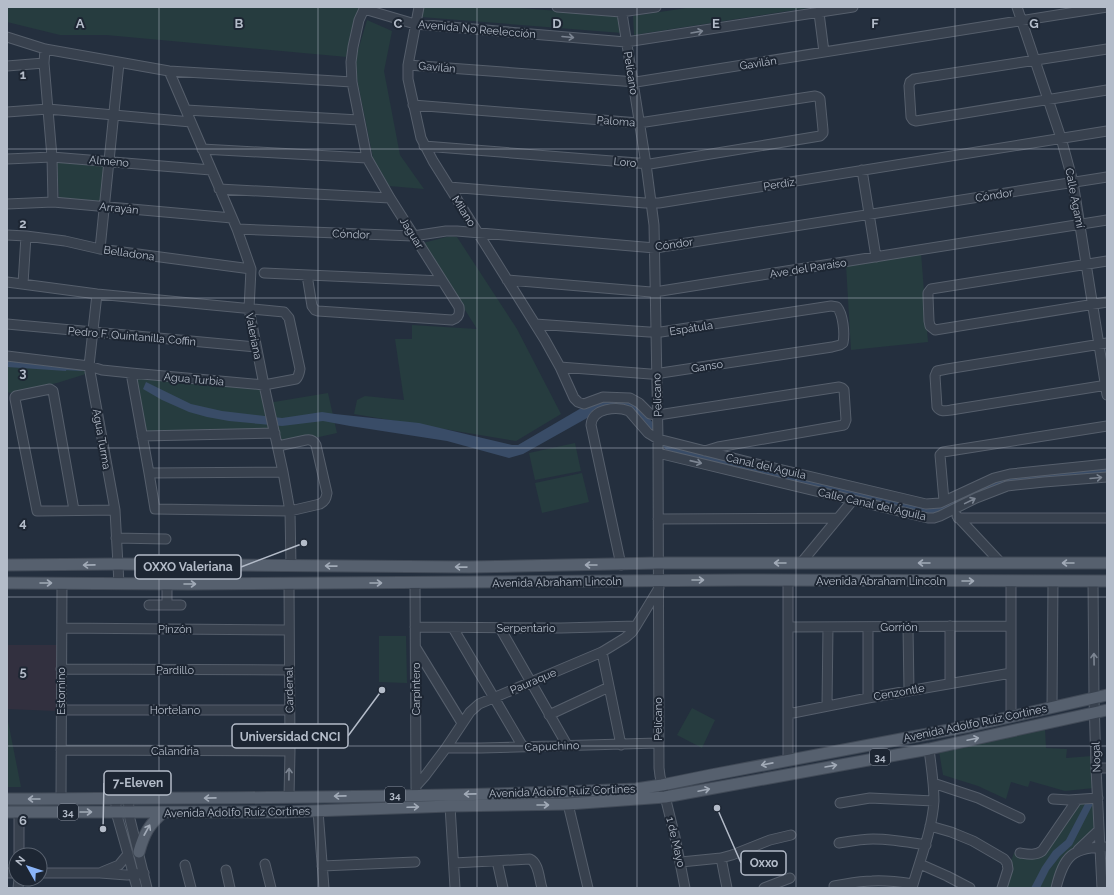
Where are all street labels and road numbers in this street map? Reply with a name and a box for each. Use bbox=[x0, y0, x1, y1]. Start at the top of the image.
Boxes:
street label: Avenida No Reelección bbox=[418, 18, 536, 41]
street label: Pelícano bbox=[621, 51, 640, 96]
street label: Gavilán bbox=[739, 54, 778, 73]
street label: Gavilán bbox=[418, 59, 456, 76]
street label: Paloma bbox=[596, 114, 636, 129]
street label: Almeno bbox=[88, 153, 130, 170]
street label: Loro bbox=[613, 155, 637, 170]
street label: Calle Agamí bbox=[1062, 167, 1087, 230]
street label: Perdíz bbox=[762, 176, 796, 193]
street label: Cóndor bbox=[974, 186, 1014, 205]
street label: Milano bbox=[449, 193, 479, 229]
street label: Arrayán bbox=[99, 200, 139, 217]
street label: Jaguar bbox=[397, 215, 426, 251]
street label: Cóndor bbox=[332, 227, 370, 242]
street label: Cóndor bbox=[654, 235, 694, 254]
street label: Belladona bbox=[102, 243, 155, 264]
street label: Ave del Paraíso bbox=[769, 256, 848, 281]
street label: Valeriana bbox=[243, 312, 264, 360]
street label: Espátula bbox=[668, 319, 714, 338]
street label: Pedro F. Quintanilla Coffin bbox=[67, 324, 197, 349]
street label: Ganso bbox=[690, 357, 724, 375]
street label: Agua Turbia bbox=[163, 370, 225, 389]
street label: Pelícano bbox=[650, 373, 665, 417]
street label: Agua Turma bbox=[90, 408, 113, 470]
street label: Canal del Aguila bbox=[725, 451, 807, 482]
street label: Calle Canal del Águila bbox=[817, 485, 927, 523]
street label: Avenida Abraham Lincoln bbox=[492, 575, 622, 590]
street label: Avenida Abraham Lincoln bbox=[816, 575, 946, 588]
street label: Gorrión bbox=[880, 621, 918, 634]
street label: Serpentario bbox=[496, 622, 556, 635]
street label: Pinzón bbox=[158, 623, 192, 636]
street label: Carpintero bbox=[410, 662, 423, 716]
street label: Pardillo bbox=[156, 664, 195, 677]
street label: Pauraque bbox=[508, 666, 559, 697]
street label: Estornino bbox=[55, 667, 68, 715]
street label: Cardenal bbox=[283, 667, 296, 713]
street label: Cenzontle bbox=[872, 682, 926, 703]
street label: Pelícano bbox=[652, 697, 665, 741]
street label: Avenida Adolfo Ruíz Cortines bbox=[902, 702, 1048, 745]
street label: Hortelano bbox=[150, 704, 201, 717]
street label: Capuchino bbox=[524, 739, 580, 754]
street label: Nogal bbox=[1089, 741, 1104, 773]
street label: Calandria bbox=[151, 745, 199, 758]
road number: 34 bbox=[870, 749, 890, 765]
street label: Avenida Adolfo Ruíz Cortines bbox=[489, 782, 635, 801]
road number: 34 bbox=[385, 787, 405, 803]
road number: 34 bbox=[58, 804, 78, 820]
street label: Avenida Adolfo Ruíz Cortines bbox=[164, 805, 310, 820]
street label: 1 de Mayo bbox=[663, 816, 688, 869]

